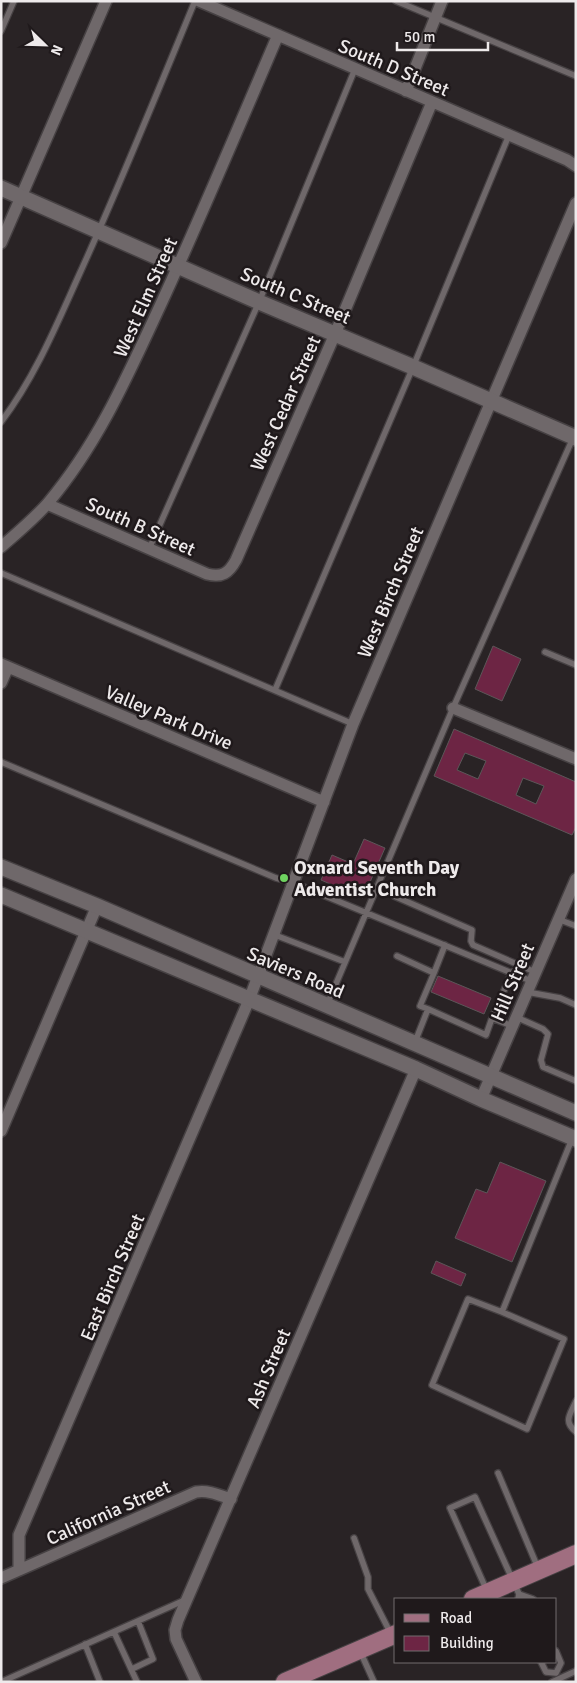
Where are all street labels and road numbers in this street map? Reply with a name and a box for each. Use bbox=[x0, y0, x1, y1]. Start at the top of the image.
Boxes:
street label: South D Street bbox=[335, 34, 453, 102]
street label: West Elm Street bbox=[109, 233, 183, 361]
street label: South C Street bbox=[237, 262, 355, 330]
street label: West Cedar Street bbox=[245, 332, 327, 475]
street label: South B Street bbox=[82, 492, 199, 562]
street label: West Birch Street bbox=[352, 523, 430, 662]
street label: Valley Park Drive bbox=[101, 680, 236, 756]
street label: Hill Street bbox=[486, 939, 540, 1025]
street label: Saviers Road bbox=[243, 942, 348, 1004]
street label: East Birch Street bbox=[75, 1210, 151, 1345]
street label: Ash Street bbox=[241, 1325, 297, 1412]
street label: California Street bbox=[43, 1475, 175, 1551]

